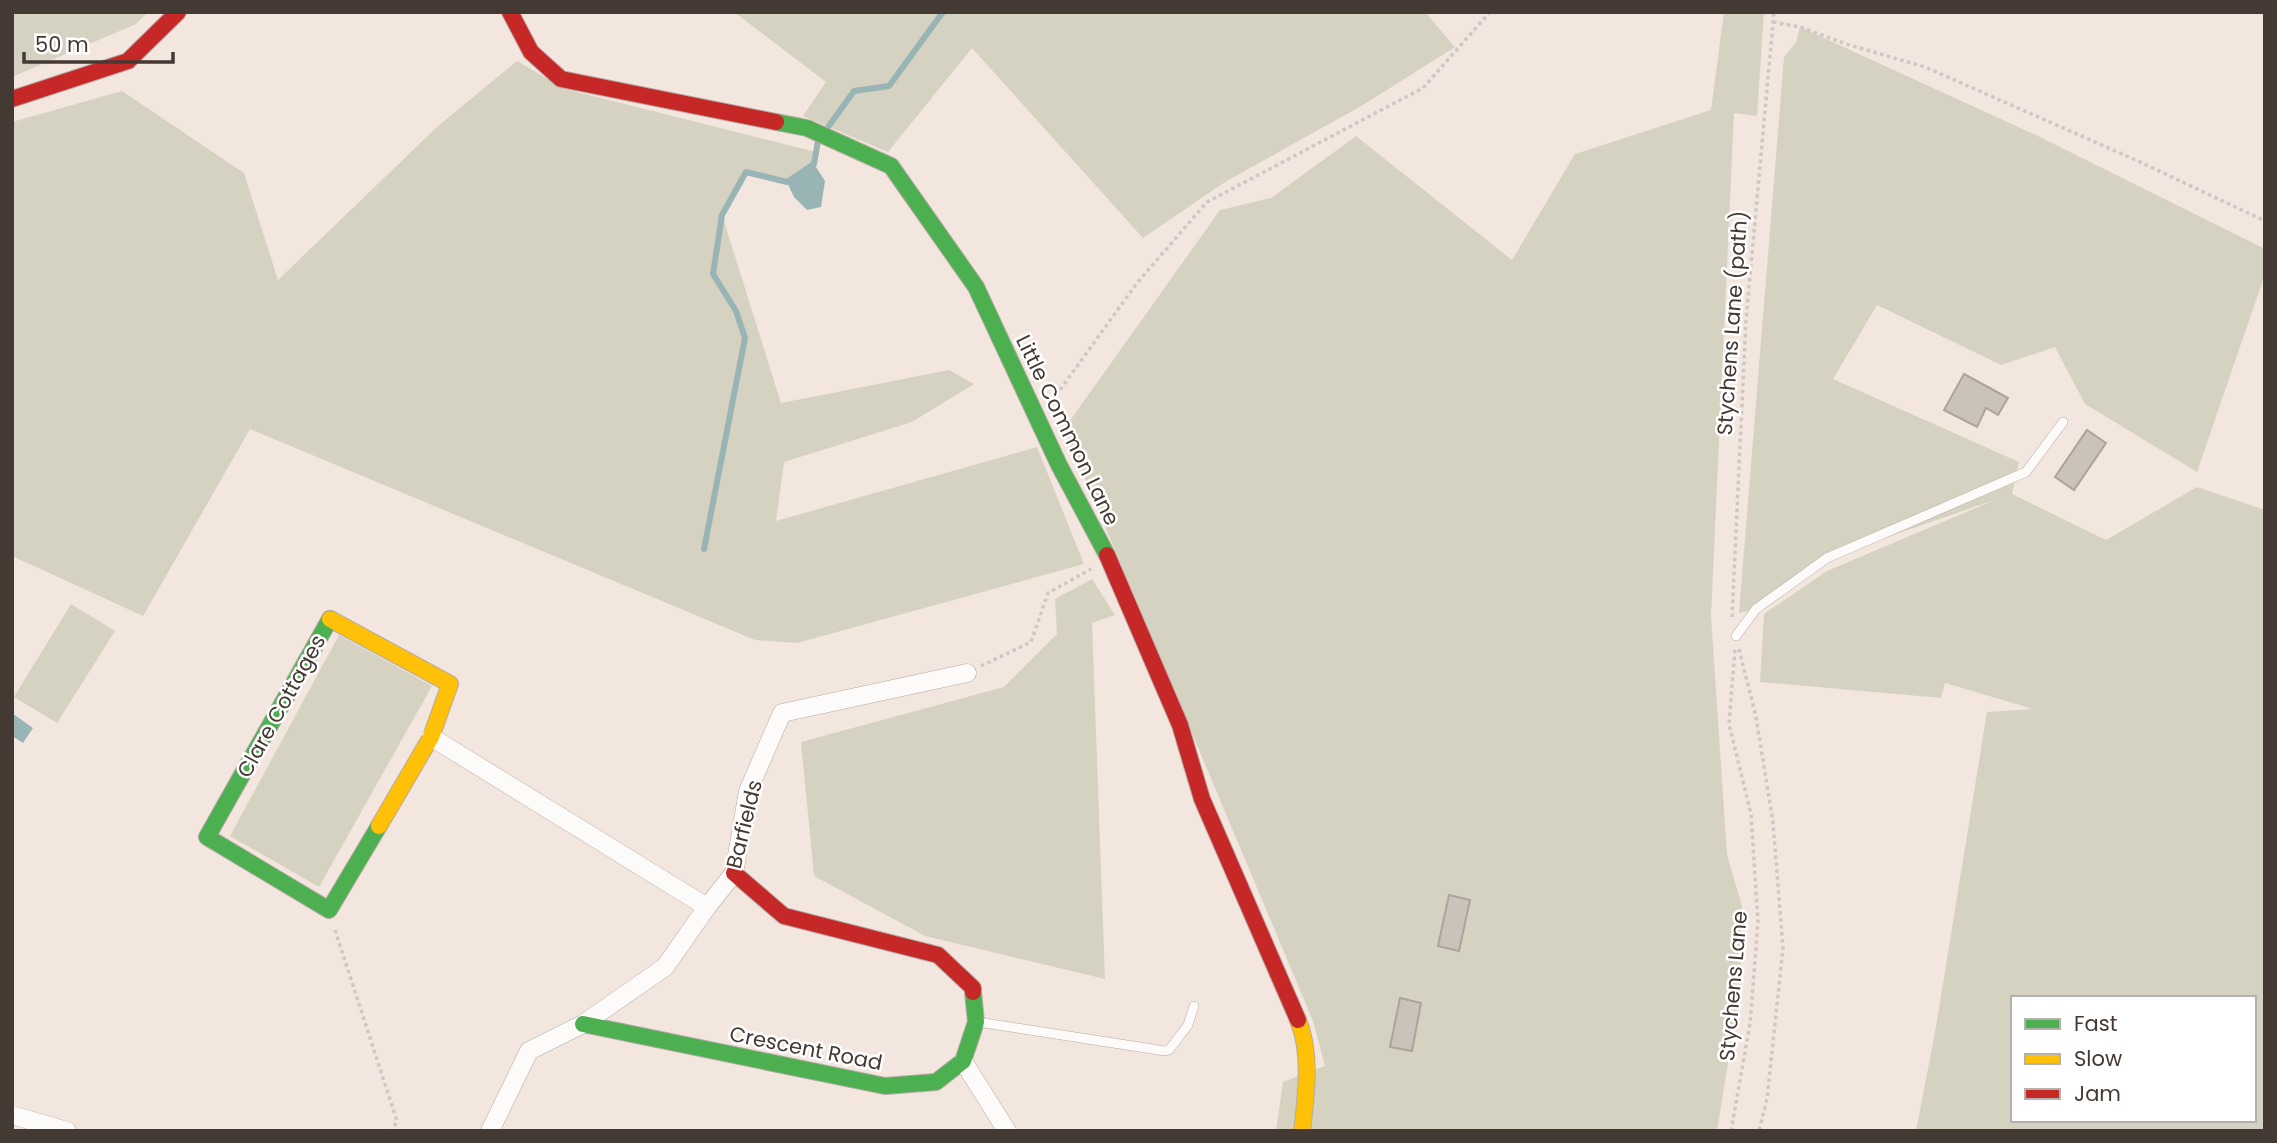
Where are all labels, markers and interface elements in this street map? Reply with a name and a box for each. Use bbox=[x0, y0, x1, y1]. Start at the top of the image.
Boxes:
scale bar bbox=[24, 21, 173, 65]
text: 50 m bbox=[35, 30, 89, 59]
street label: Stychens Lane (path) bbox=[1710, 210, 1754, 436]
street label: Little Common Lane bbox=[1009, 330, 1127, 530]
street label: Clare Cottages bbox=[230, 629, 332, 783]
street label: Barfields bbox=[719, 777, 769, 871]
street label: Stychens Lane bbox=[1712, 910, 1754, 1062]
legend bbox=[2011, 996, 2256, 1122]
text: Fast bbox=[2074, 1009, 2117, 1038]
street label: Crescent Road bbox=[727, 1019, 885, 1077]
text: Slow bbox=[2074, 1044, 2122, 1073]
text: Jam bbox=[2074, 1079, 2121, 1108]

